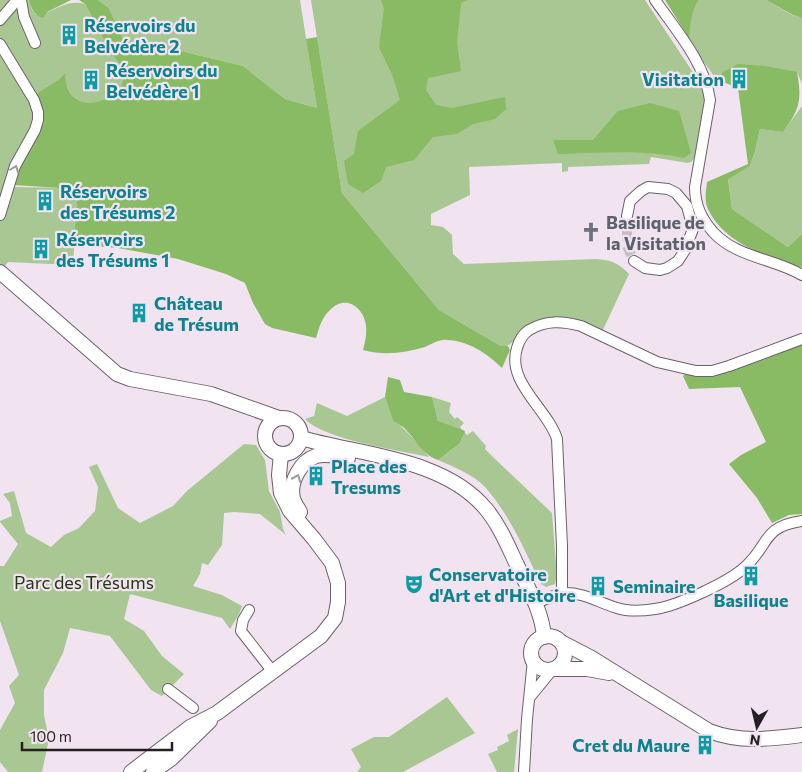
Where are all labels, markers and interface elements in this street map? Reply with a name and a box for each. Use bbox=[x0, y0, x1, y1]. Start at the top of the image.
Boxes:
place label: Réservoirs du Belvédère 2 bbox=[84, 14, 196, 57]
building icon: Réservoirs du Belvédère 2 bbox=[58, 24, 80, 46]
place label: Réservoirs du Belvédère 1 bbox=[106, 59, 218, 102]
place label: Visitation bbox=[642, 68, 724, 90]
building icon: Visitation bbox=[728, 68, 750, 90]
building icon: Réservoirs du Belvédère 1 bbox=[80, 69, 102, 91]
one-way arrow bbox=[9, 165, 19, 174]
place label: Réservoirs des Trésums 2 bbox=[60, 180, 175, 223]
building icon: Réservoirs des Trésums 2 bbox=[34, 190, 56, 212]
place label: Basilique de la Visitation bbox=[606, 211, 706, 254]
church icon: Basilique de la Visitation bbox=[580, 221, 602, 243]
place label: Réservoirs des Trésums 1 bbox=[56, 228, 169, 271]
building icon: Réservoirs des Trésums 1 bbox=[30, 238, 52, 260]
place label: Château de Trésum bbox=[154, 292, 239, 335]
building icon: Château de Trésum bbox=[128, 302, 150, 324]
place label: Place des Tresums bbox=[331, 455, 407, 498]
building icon: Place des Tresums bbox=[305, 465, 327, 487]
one-way arrow bbox=[290, 474, 301, 483]
place label: Conservatoire d'Art et d'Histoire bbox=[429, 563, 576, 606]
building icon: Basilique bbox=[740, 565, 762, 587]
park label: Parc des Trésums bbox=[14, 571, 154, 593]
theatre icon: Conservatoire d'Art et d'Histoire bbox=[403, 573, 425, 595]
building icon: Seminaire bbox=[587, 575, 609, 597]
place label: Seminaire bbox=[613, 575, 696, 597]
place label: Basilique bbox=[713, 589, 789, 611]
north arrow bbox=[732, 702, 782, 752]
scale bar bbox=[22, 720, 172, 752]
text: 100 m bbox=[30, 727, 72, 745]
text: N bbox=[749, 731, 762, 750]
place label: Cret du Maure bbox=[572, 734, 690, 756]
building icon: Cret du Maure bbox=[694, 734, 716, 756]

